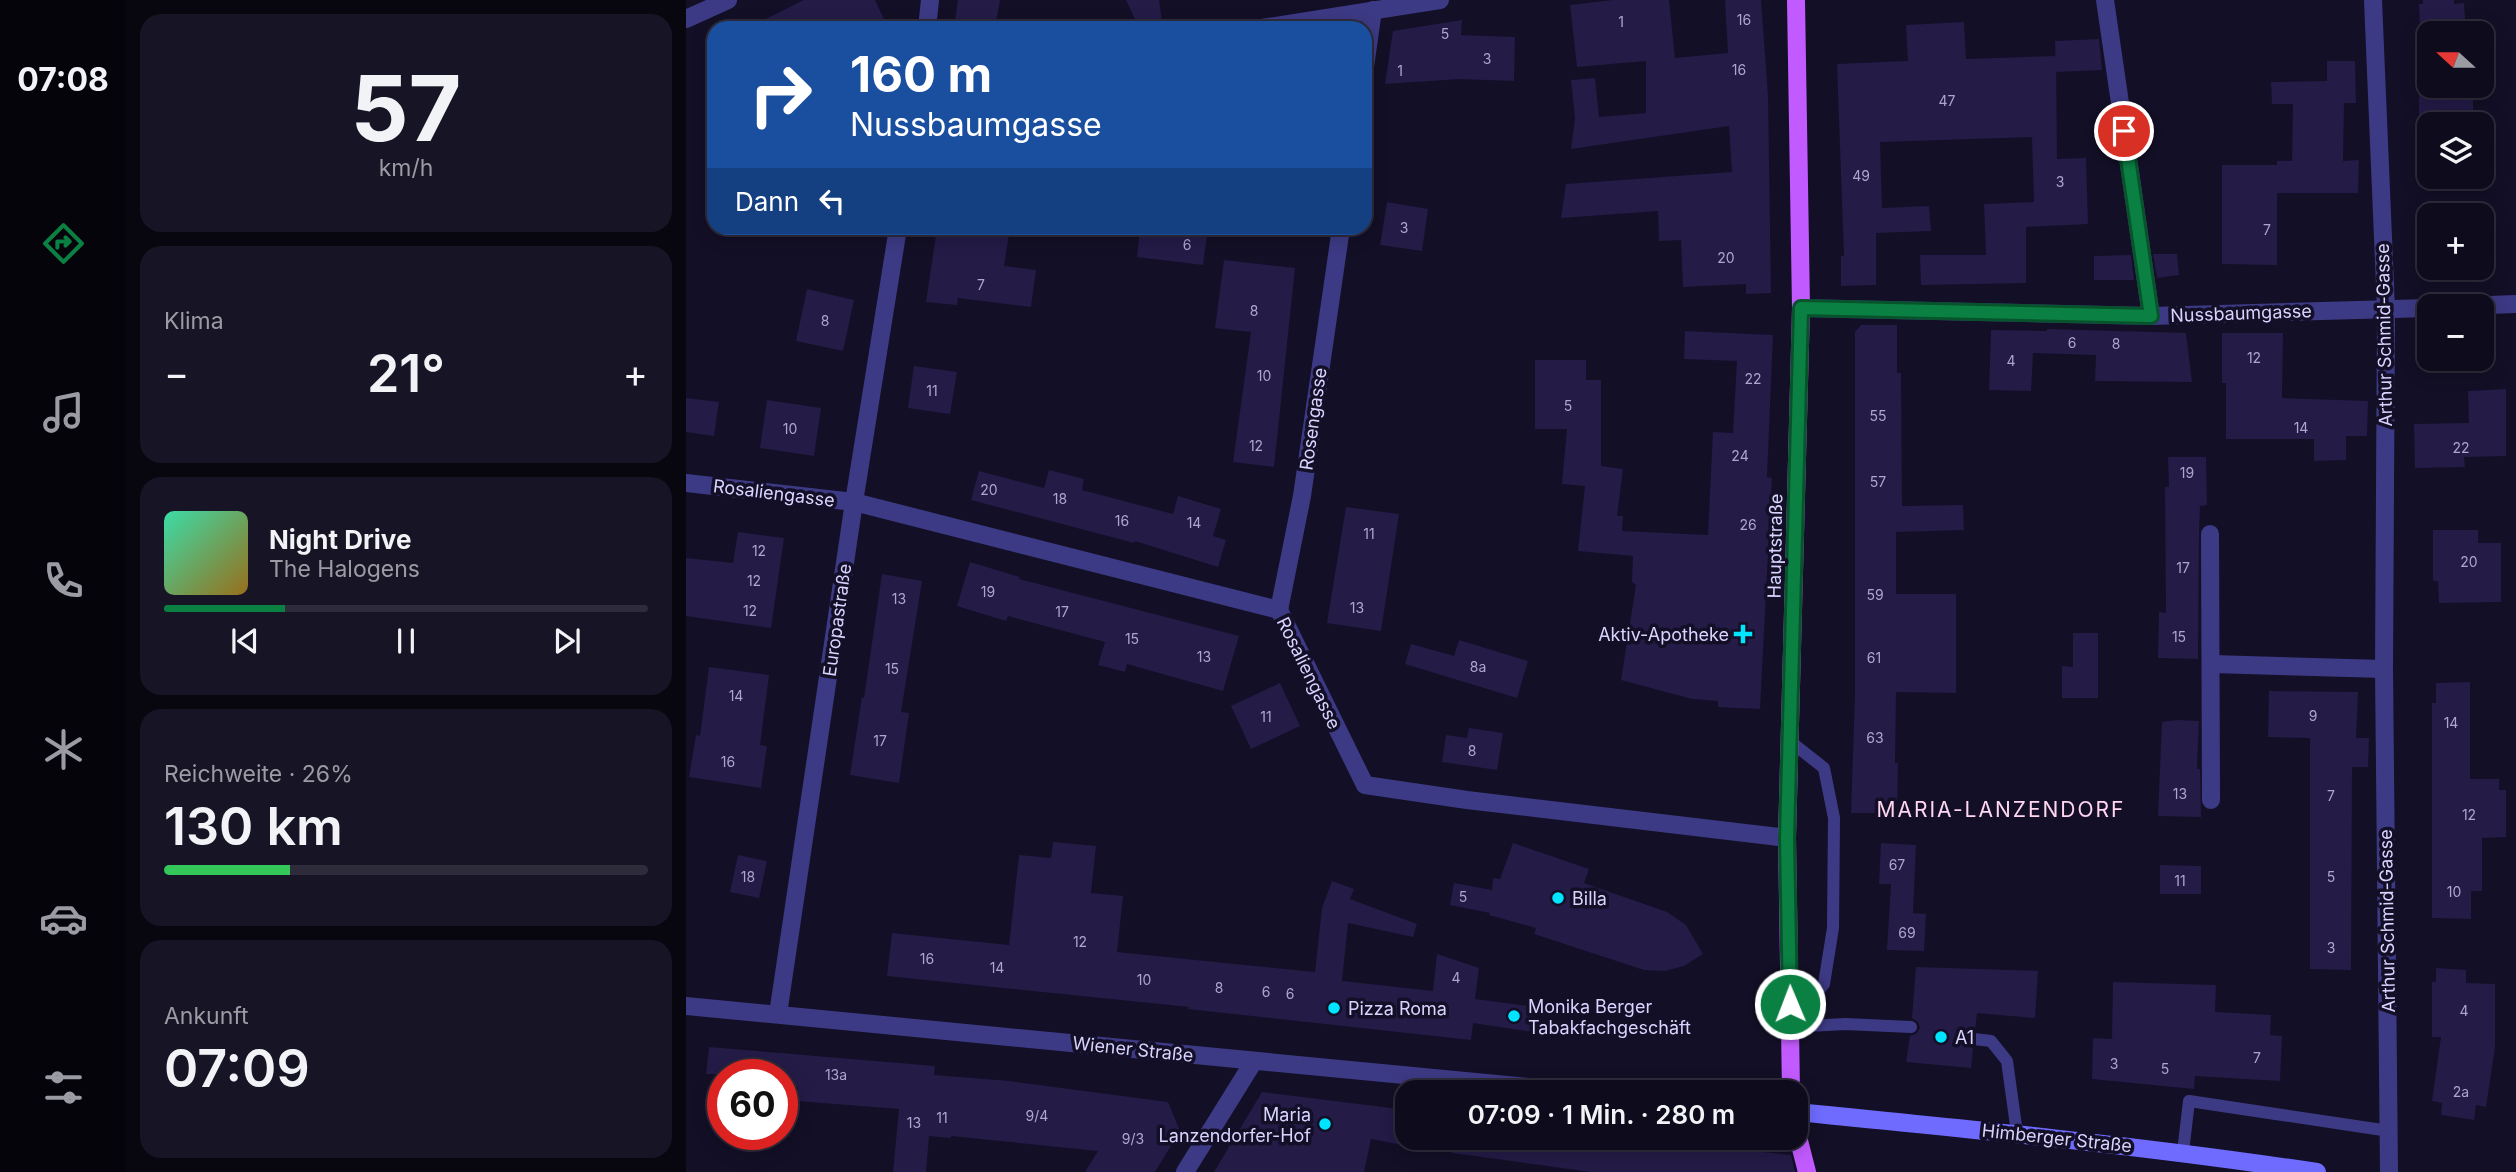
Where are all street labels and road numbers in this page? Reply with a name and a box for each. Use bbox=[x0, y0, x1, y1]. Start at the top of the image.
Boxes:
street label: Arthur Schmid-Gasse bbox=[2372, 243, 2396, 427]
street label: Nussbaumgasse bbox=[2170, 300, 2312, 326]
street label: Rosengasse bbox=[1295, 366, 1331, 472]
street label: Rosaliengasse bbox=[712, 475, 836, 511]
street label: Hauptstraße bbox=[1764, 493, 1786, 599]
street label: Europastraße bbox=[819, 562, 855, 678]
street label: Rosaliengasse bbox=[1273, 613, 1345, 733]
street label: Arthur Schmid-Gasse bbox=[2375, 829, 2399, 1013]
street label: Wiener Straße bbox=[1072, 1032, 1194, 1066]
street label: Himberger Straße bbox=[1981, 1120, 2133, 1156]

